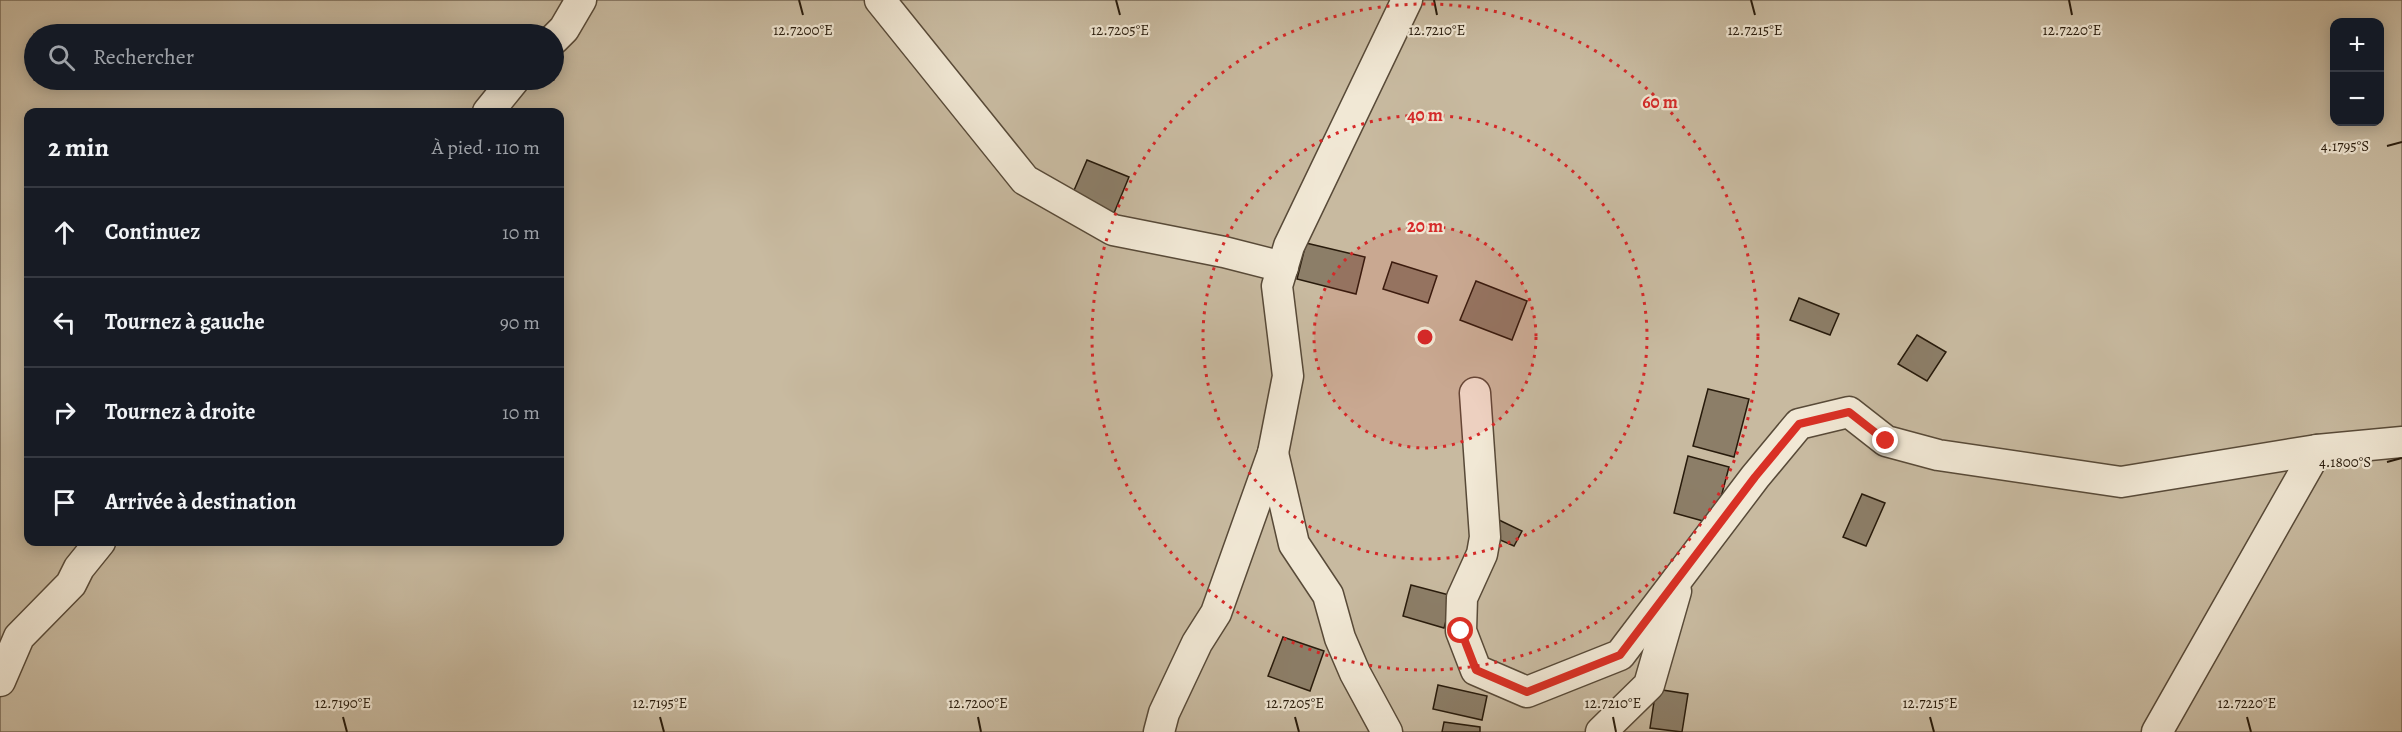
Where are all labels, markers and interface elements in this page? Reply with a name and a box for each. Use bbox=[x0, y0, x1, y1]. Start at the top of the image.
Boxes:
map controls bbox=[2330, 18, 2384, 126]
button: + bbox=[2330, 18, 2384, 72]
text: 12.7200°E bbox=[773, 20, 833, 40]
text: 12.7205°E bbox=[1091, 20, 1149, 40]
text: 12.7210°E bbox=[1409, 20, 1465, 40]
text: 12.7215°E bbox=[1727, 20, 1783, 40]
text: 12.7220°E bbox=[2043, 20, 2101, 40]
search box bbox=[24, 24, 564, 90]
icon: search bbox=[45, 41, 78, 74]
text: Rechercher bbox=[93, 42, 194, 72]
button: − bbox=[2330, 72, 2384, 126]
text: 60 m bbox=[1642, 90, 1678, 114]
text: 40 m bbox=[1407, 103, 1443, 127]
text: 2 min bbox=[48, 130, 109, 165]
text: À pied · 110 m bbox=[432, 134, 540, 161]
text: 4.1795°S bbox=[2321, 136, 2369, 156]
text: 20 m bbox=[1407, 214, 1443, 238]
icon: ahead bbox=[48, 216, 81, 249]
text: Continuez bbox=[105, 217, 200, 247]
text: 10 m bbox=[502, 219, 540, 246]
icon: left bbox=[48, 306, 81, 339]
text: Tournez à gauche bbox=[105, 307, 265, 337]
text: 90 m bbox=[500, 309, 540, 336]
centre of rings bbox=[1415, 327, 1435, 347]
icon: right bbox=[48, 396, 81, 429]
text: Tournez à droite bbox=[105, 397, 256, 427]
text: 10 m bbox=[502, 399, 540, 426]
route end bbox=[1872, 427, 1898, 453]
text: 4.1800°S bbox=[2319, 452, 2371, 472]
icon: arrive bbox=[48, 486, 81, 519]
text: Arrivée à destination bbox=[105, 487, 296, 517]
route start bbox=[1447, 617, 1473, 643]
text: 12.7190°E bbox=[315, 693, 371, 713]
text: 12.7195°E bbox=[633, 693, 687, 713]
text: 12.7200°E bbox=[948, 693, 1008, 713]
text: 12.7205°E bbox=[1266, 693, 1324, 713]
text: 12.7210°E bbox=[1585, 693, 1641, 713]
text: 12.7215°E bbox=[1902, 693, 1958, 713]
text: 12.7220°E bbox=[2218, 693, 2276, 713]

